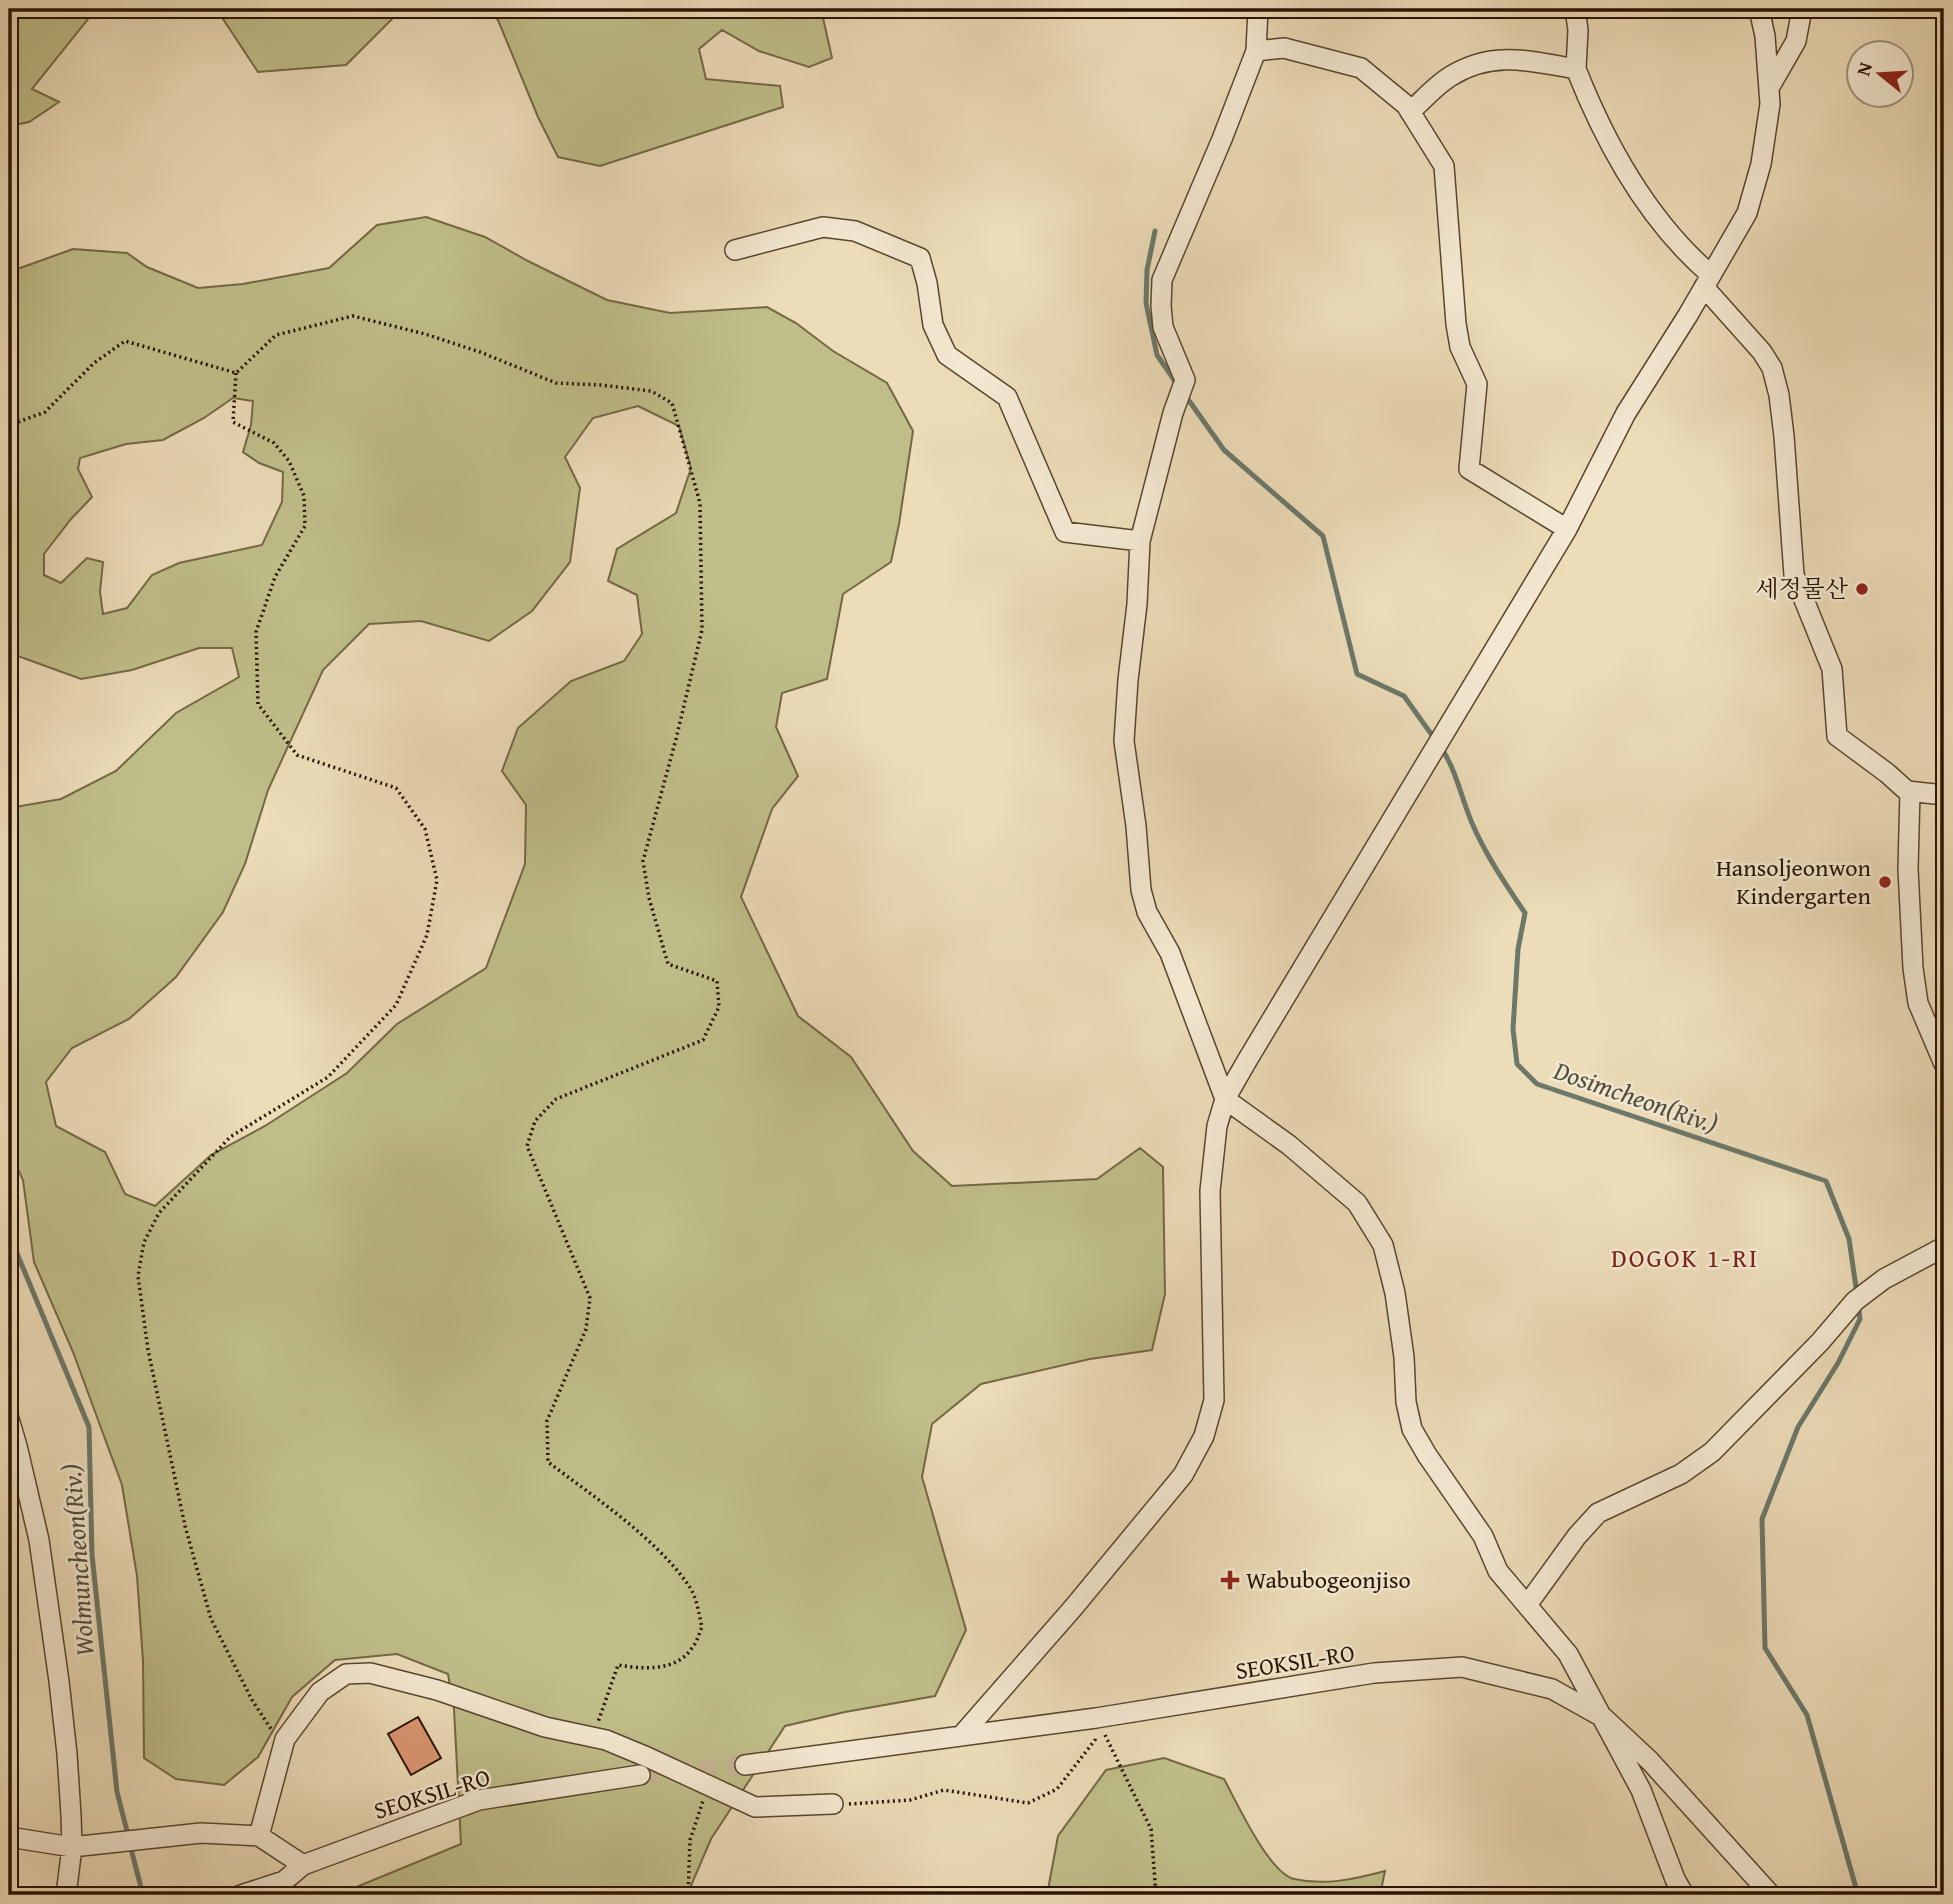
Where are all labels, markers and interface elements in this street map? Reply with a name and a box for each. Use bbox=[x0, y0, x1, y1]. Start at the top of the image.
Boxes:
north arrow bbox=[1844, 38, 1914, 108]
text: N bbox=[1849, 58, 1879, 79]
place label: 세정물산 bbox=[1755, 571, 1849, 606]
marker: 세정물산 bbox=[1854, 581, 1870, 597]
place label: Hansoljeonwon Kindergarten bbox=[1716, 850, 1872, 913]
marker: Hansoljeonwon Kindergarten bbox=[1877, 874, 1893, 890]
water label: Dosimcheon(Riv.) bbox=[1548, 1050, 1723, 1143]
district label: DOGOK 1-RI bbox=[1611, 1238, 1759, 1277]
water label: Wolmuncheon(Riv.) bbox=[51, 1463, 104, 1657]
place label: Wabubogeonjiso bbox=[1246, 1562, 1411, 1597]
marker: Wabubogeonjiso bbox=[1220, 1570, 1240, 1590]
street label: SEOKSIL-RO bbox=[1233, 1635, 1357, 1688]
street label: SEOKSIL-RO bbox=[369, 1759, 494, 1828]

